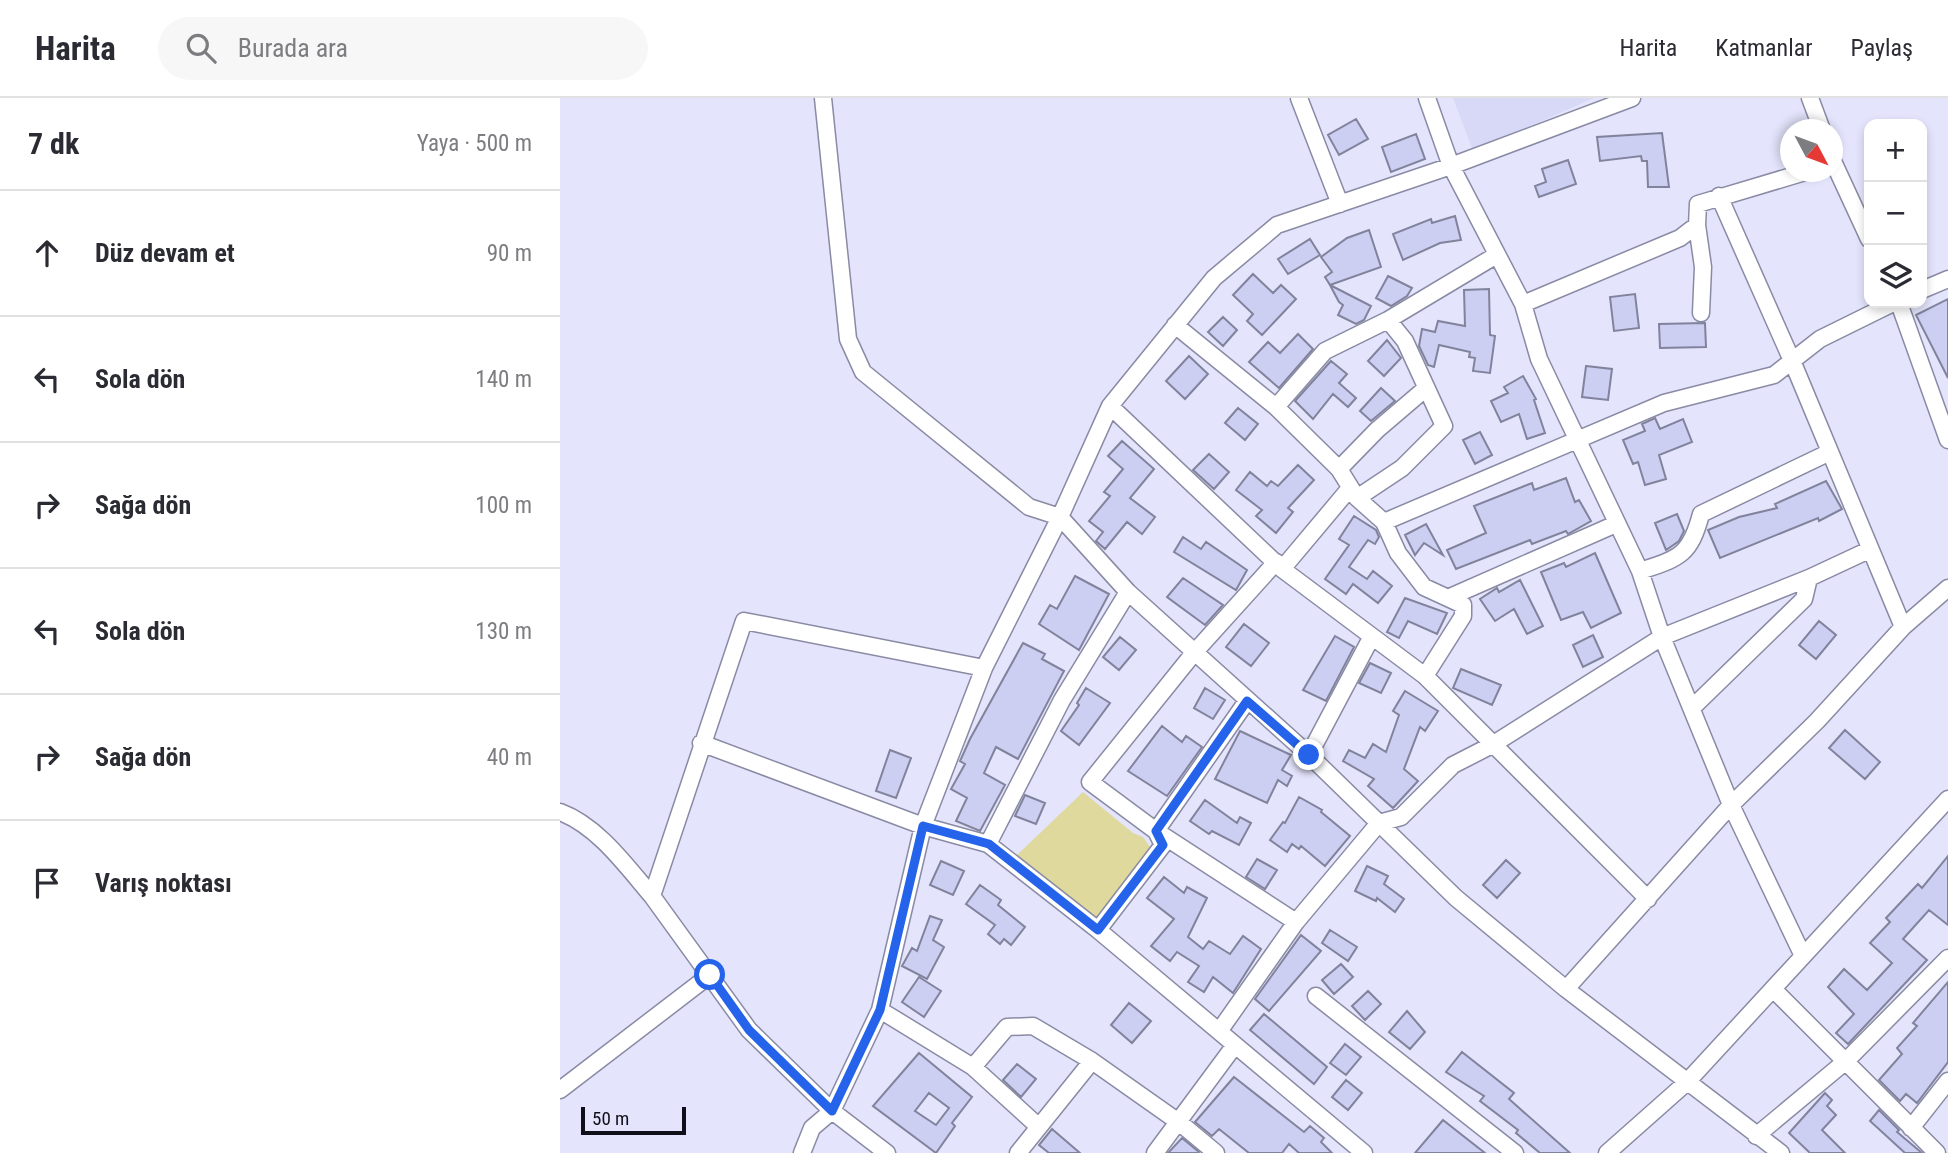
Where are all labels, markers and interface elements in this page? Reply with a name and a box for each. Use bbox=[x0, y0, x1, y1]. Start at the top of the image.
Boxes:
search box bbox=[158, 17, 648, 80]
text: Harita bbox=[35, 29, 116, 68]
icon: search bbox=[182, 29, 220, 67]
text: Burada ara bbox=[238, 33, 348, 63]
text: Harita bbox=[1620, 34, 1677, 62]
text: Katmanlar bbox=[1715, 34, 1813, 62]
text: Paylaş bbox=[1851, 34, 1913, 62]
north arrow bbox=[1780, 119, 1843, 182]
map controls bbox=[1864, 119, 1927, 308]
button: + bbox=[1864, 119, 1927, 182]
text: 7 dk bbox=[28, 126, 79, 161]
text: Yaya · 500 m bbox=[417, 130, 532, 157]
button: − bbox=[1864, 182, 1927, 245]
icon: ahead bbox=[28, 234, 66, 272]
text: Düz devam et bbox=[95, 238, 235, 268]
text: 90 m bbox=[487, 240, 532, 267]
button: layers bbox=[1864, 245, 1927, 308]
icon: left bbox=[28, 360, 66, 398]
text: Sola dön bbox=[95, 364, 185, 394]
text: 140 m bbox=[475, 366, 532, 393]
icon: right bbox=[28, 486, 66, 524]
text: Sağa dön bbox=[95, 490, 191, 520]
text: 100 m bbox=[475, 492, 532, 519]
icon: left bbox=[28, 612, 66, 650]
text: Sola dön bbox=[95, 616, 185, 646]
text: 130 m bbox=[475, 618, 532, 645]
icon: right bbox=[28, 738, 66, 776]
route end bbox=[1293, 739, 1324, 770]
text: Sağa dön bbox=[95, 742, 191, 772]
text: 40 m bbox=[487, 744, 532, 771]
icon: arrive bbox=[28, 864, 66, 902]
text: Varış noktası bbox=[95, 868, 232, 898]
route start bbox=[694, 959, 725, 990]
scale bar bbox=[581, 1104, 686, 1136]
text: 50 m bbox=[592, 1107, 629, 1130]

